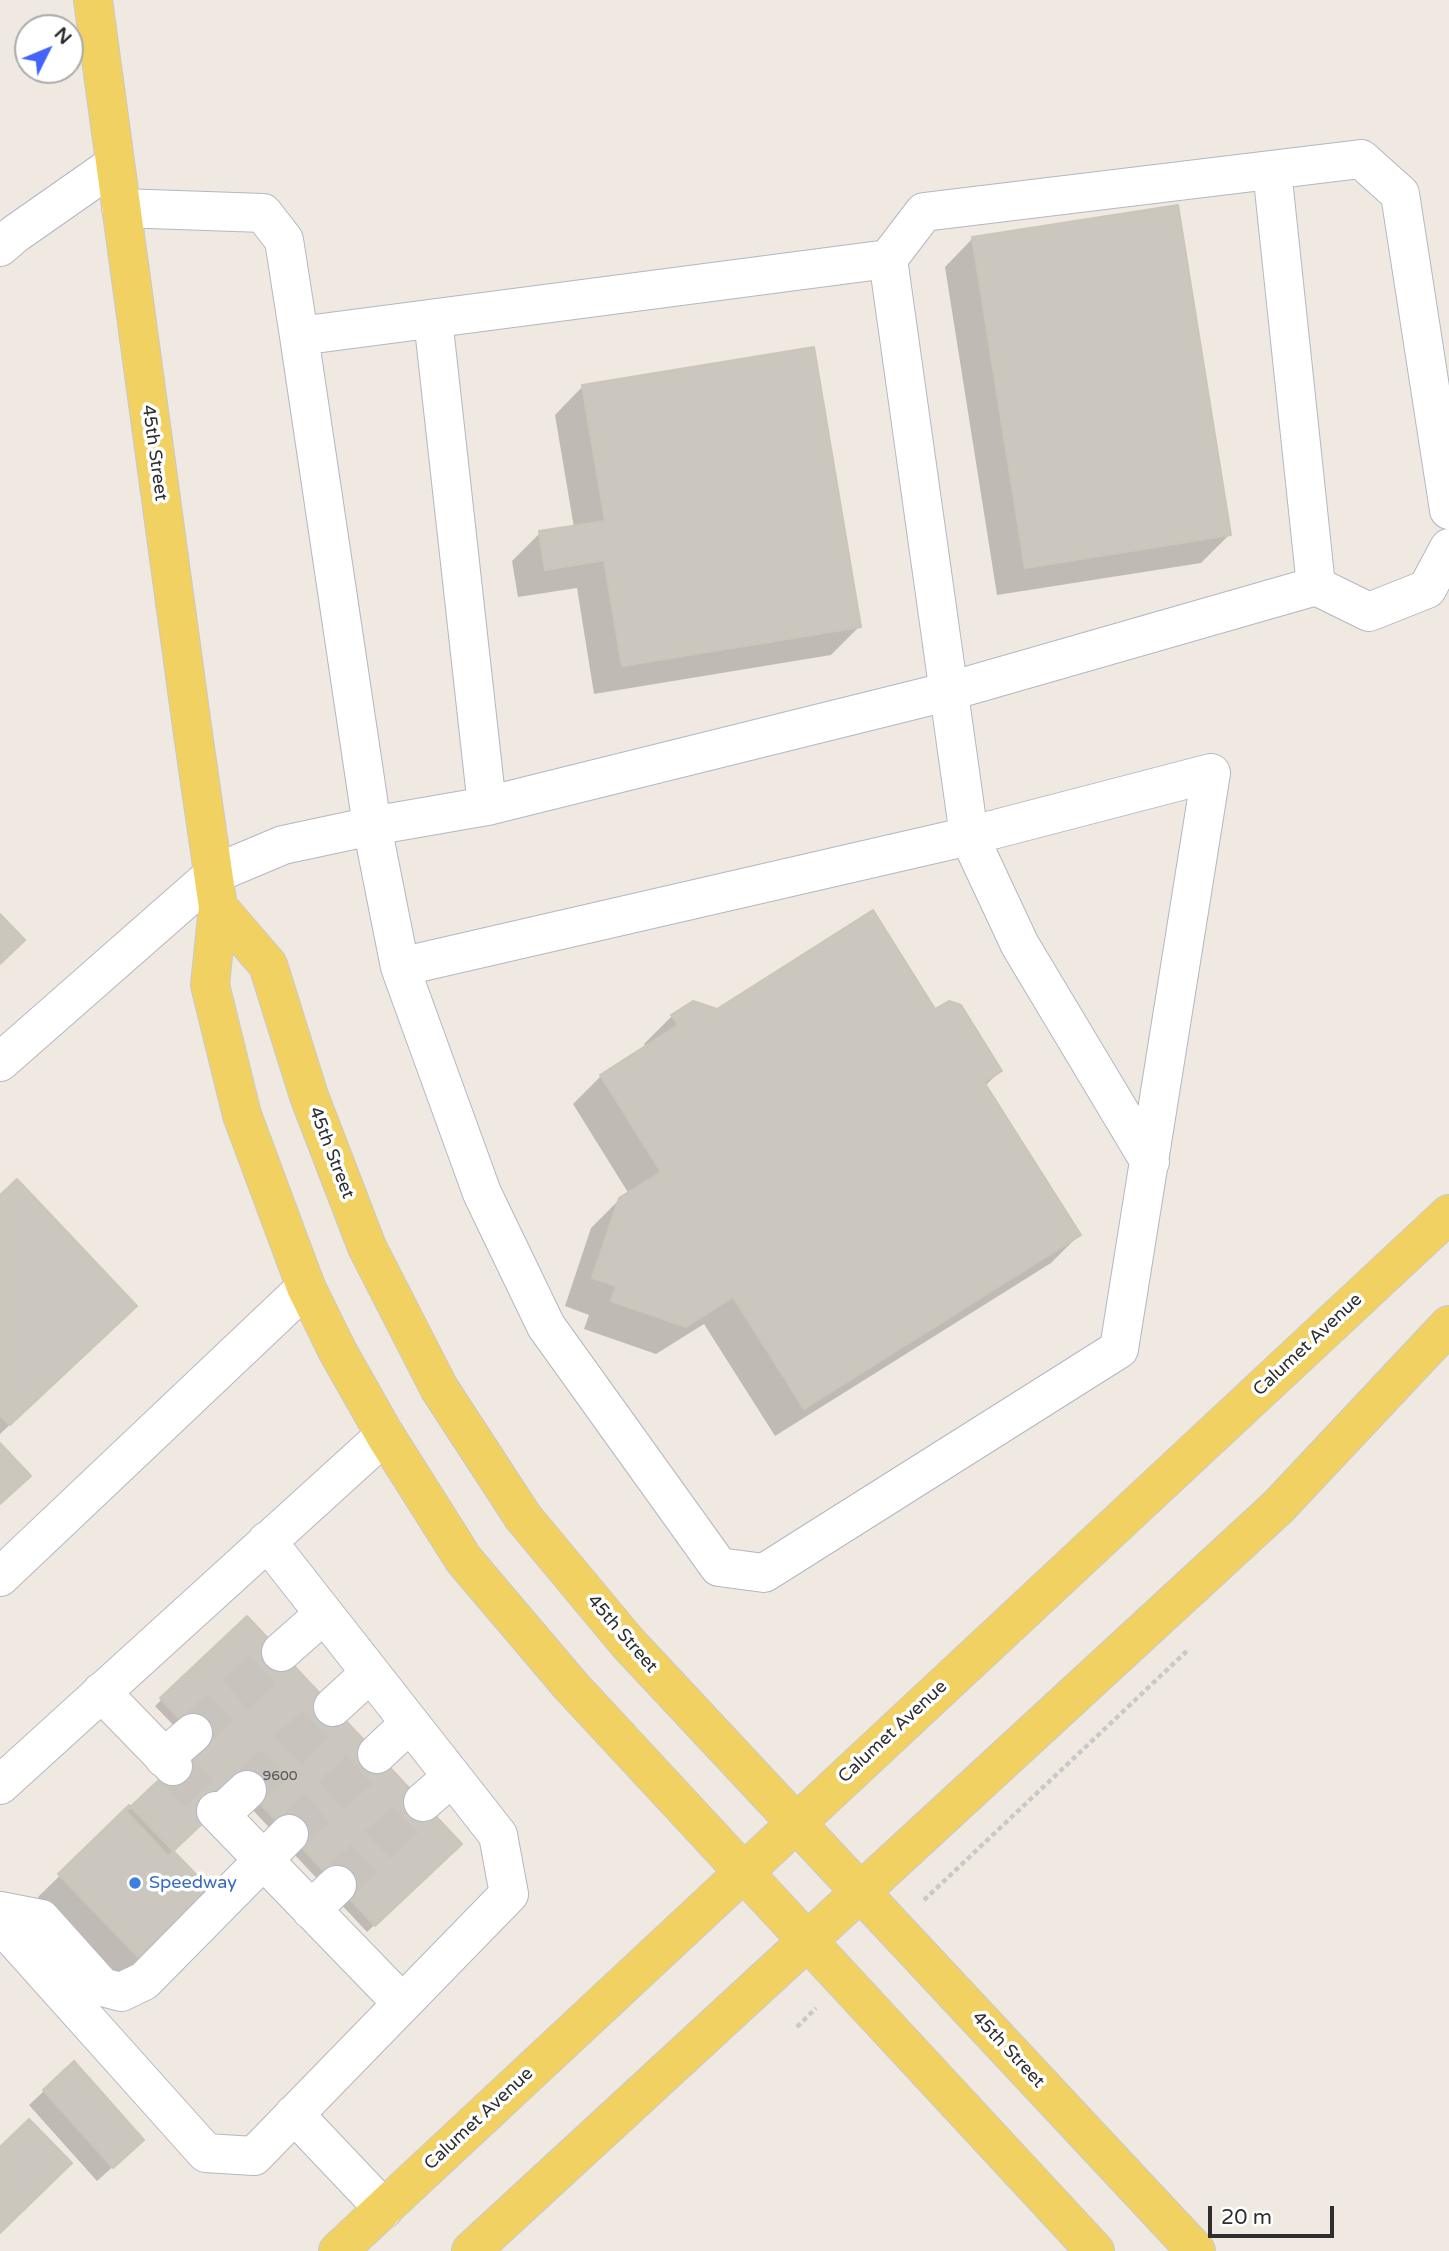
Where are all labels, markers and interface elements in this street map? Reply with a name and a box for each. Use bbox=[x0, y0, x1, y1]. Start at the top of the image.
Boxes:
north arrow bbox=[14, 14, 84, 84]
text: N bbox=[50, 23, 76, 49]
street label: 45th Street bbox=[137, 404, 171, 502]
street label: 45th Street bbox=[304, 1104, 358, 1202]
street label: Calumet Avenue bbox=[1249, 1289, 1367, 1401]
street label: 45th Street bbox=[582, 1590, 662, 1678]
street label: Calumet Avenue bbox=[834, 1676, 952, 1788]
house number: 9600 bbox=[262, 1768, 298, 1784]
place label: Speedway bbox=[149, 1872, 237, 1894]
marker: Speedway bbox=[127, 1875, 143, 1891]
street label: 45th Street bbox=[967, 2007, 1049, 2093]
street label: Calumet Avenue bbox=[420, 2063, 538, 2175]
scale bar bbox=[1211, 2192, 1337, 2236]
text: 20 m bbox=[1221, 2205, 1272, 2230]

